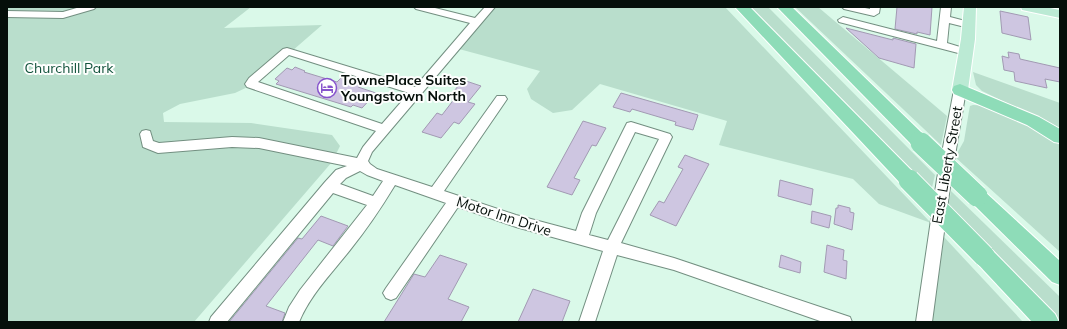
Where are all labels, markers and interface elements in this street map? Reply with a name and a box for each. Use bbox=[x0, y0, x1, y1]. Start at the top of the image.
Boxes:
park label: Churchill Park bbox=[24, 59, 114, 77]
place label: TownePlace Suites Youngstown North bbox=[340, 71, 466, 105]
hotel icon: TownePlace Suites Youngstown North bbox=[316, 77, 338, 99]
street label: East Liberty Street bbox=[928, 105, 966, 225]
street label: Motor Inn Drive bbox=[454, 192, 554, 240]

